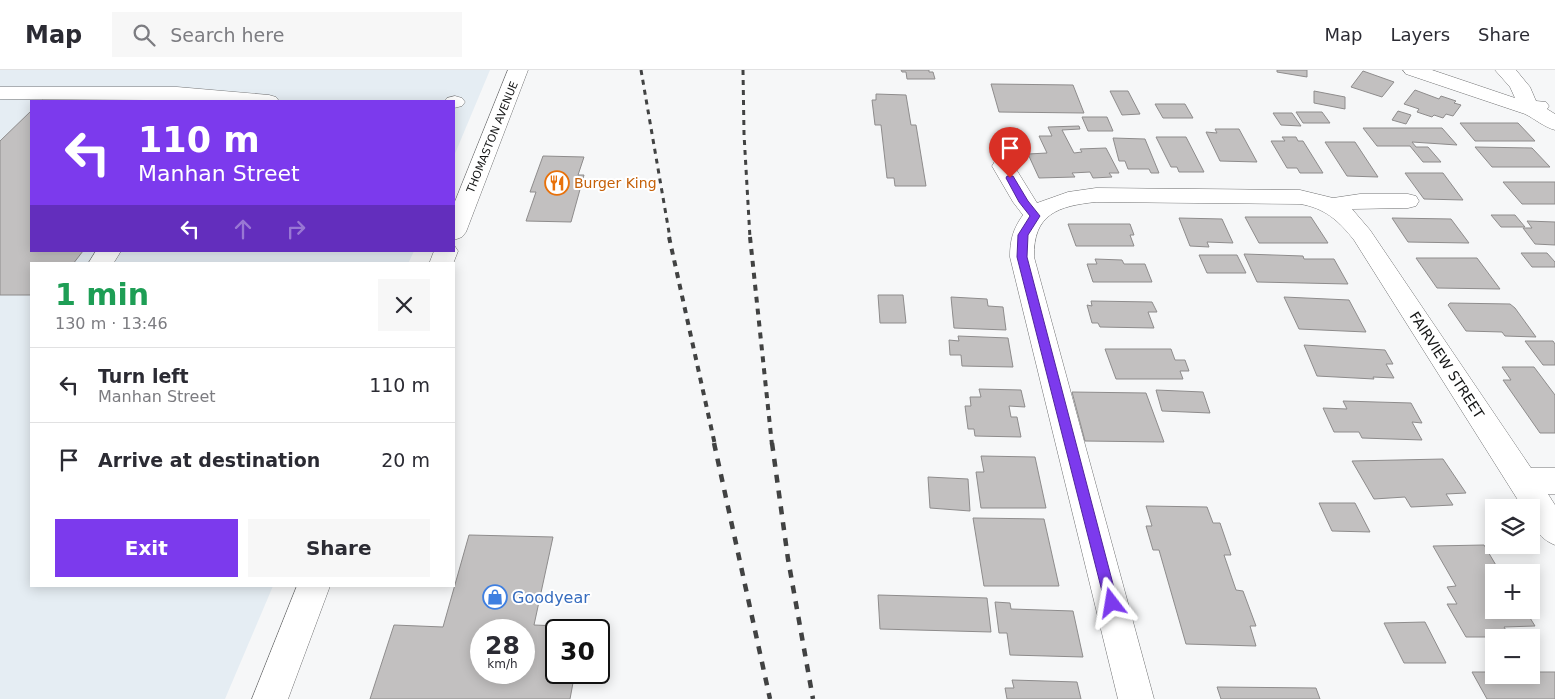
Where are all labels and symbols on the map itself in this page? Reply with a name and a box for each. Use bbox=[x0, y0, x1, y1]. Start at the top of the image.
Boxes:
street label: THOMASTON AVENUE bbox=[464, 79, 521, 196]
pin bbox=[989, 127, 1031, 178]
restaurant icon: Burger King bbox=[544, 170, 570, 196]
place label: Burger King bbox=[574, 175, 657, 191]
street label: FAIRVIEW STREET bbox=[1407, 309, 1488, 422]
position arrow bbox=[1085, 576, 1137, 628]
shop icon: Goodyear bbox=[482, 584, 508, 610]
place label: Goodyear bbox=[512, 588, 590, 607]
speed limit sign: 30 bbox=[545, 619, 610, 684]

